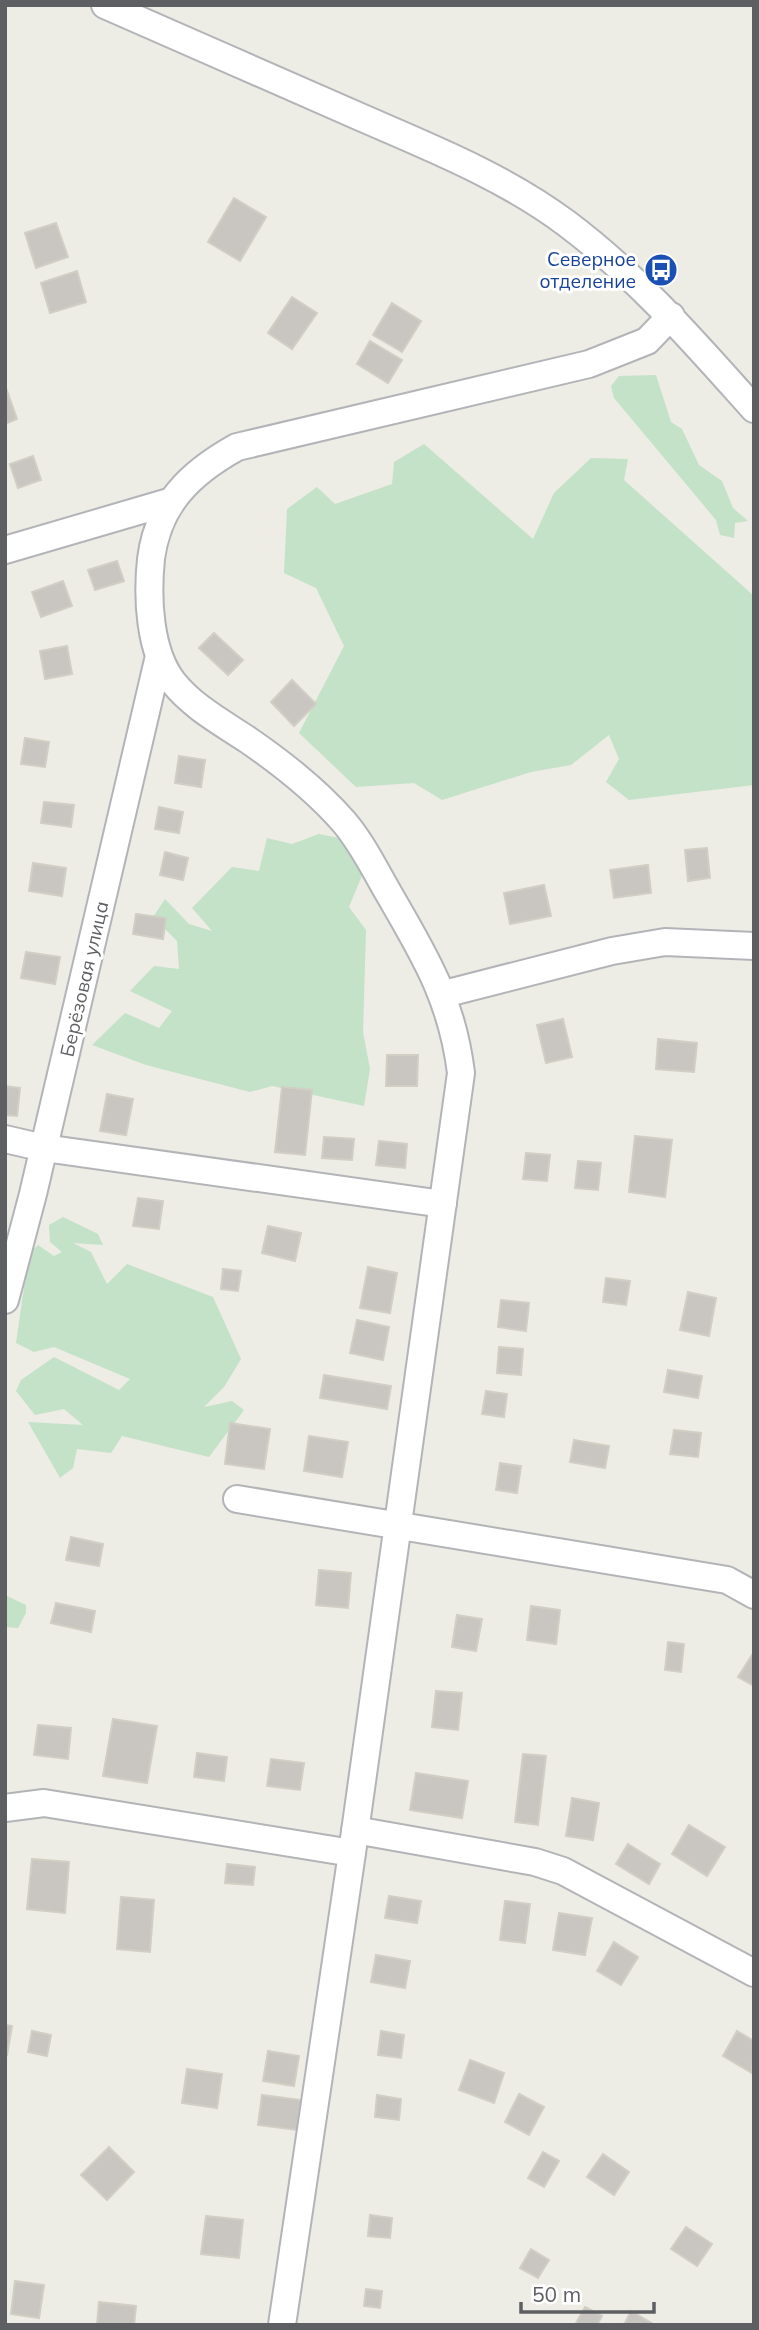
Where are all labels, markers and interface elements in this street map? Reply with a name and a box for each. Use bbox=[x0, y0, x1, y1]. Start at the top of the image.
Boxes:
place label: Северное отделение bbox=[539, 247, 636, 293]
bus stop icon: Северное отделение bbox=[642, 251, 680, 289]
street label: Берёзовая улица bbox=[54, 899, 114, 1059]
scale bar bbox=[521, 2270, 654, 2314]
text: 50 m bbox=[532, 2281, 581, 2307]

